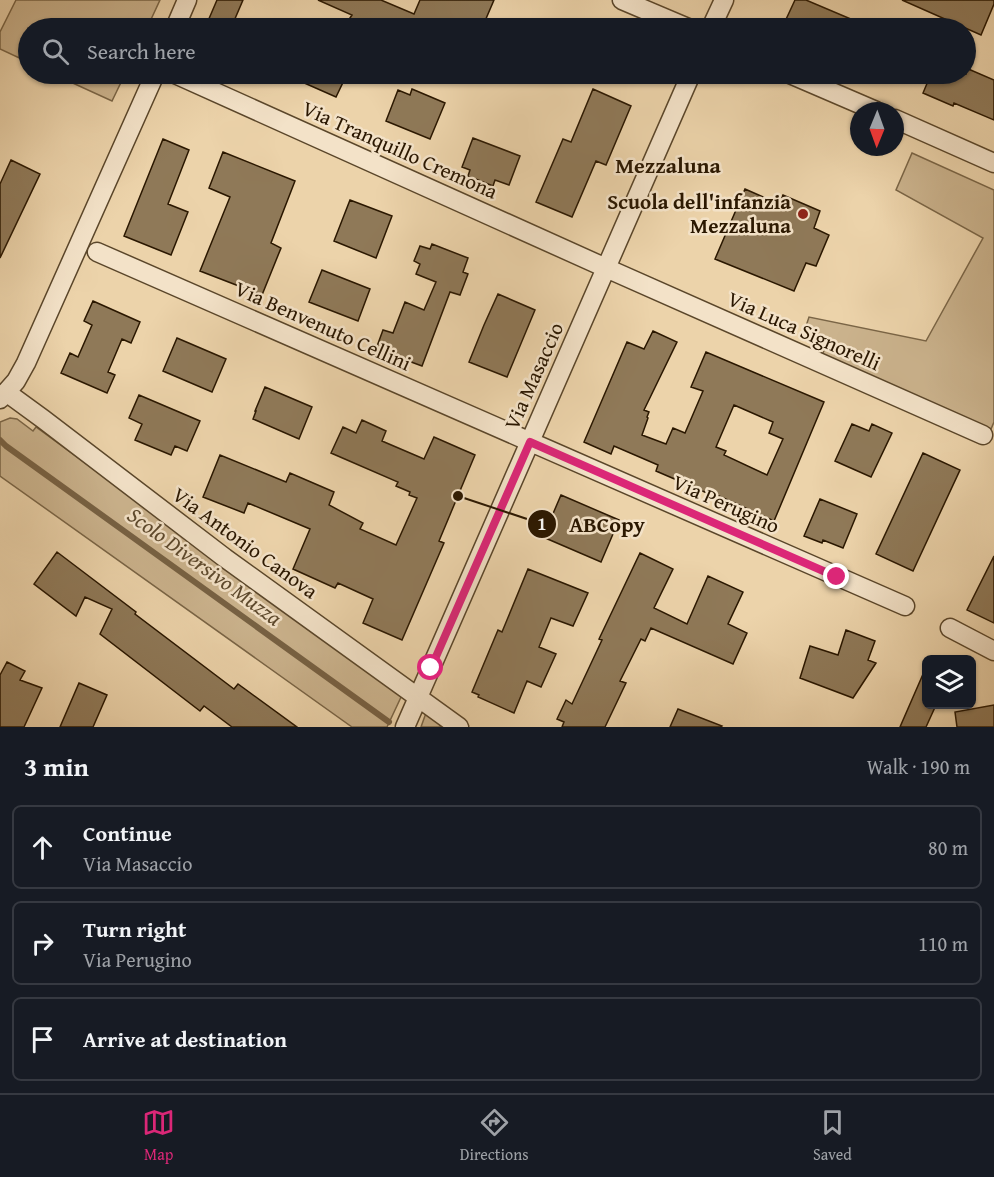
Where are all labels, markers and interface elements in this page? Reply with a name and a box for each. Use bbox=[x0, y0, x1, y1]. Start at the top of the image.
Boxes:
search box bbox=[18, 18, 976, 84]
icon: search bbox=[39, 35, 72, 68]
text: Search here bbox=[87, 35, 196, 67]
street label: Via Tranquillo Cremona bbox=[298, 93, 503, 207]
north arrow bbox=[850, 102, 904, 156]
district label: Mezzaluna bbox=[615, 149, 722, 181]
place label: Scuola dell'infanzia Mezzaluna bbox=[607, 186, 791, 241]
marker: Scuola dell'infanzia Mezzaluna bbox=[796, 207, 810, 221]
street label: Via Benvenuto Cellini bbox=[230, 273, 416, 378]
street label: Via Luca Signorelli bbox=[723, 283, 886, 378]
street label: Via Masaccio bbox=[496, 317, 571, 435]
street label: Via Perugino bbox=[668, 466, 785, 541]
street label: Via Antonio Canova bbox=[166, 479, 325, 606]
water label: Scolo Diversivo Muzza bbox=[121, 499, 289, 633]
callout: ABCopy bbox=[527, 504, 657, 544]
text: ABCopy bbox=[569, 508, 646, 540]
text: 1 bbox=[537, 510, 547, 537]
route end bbox=[823, 563, 849, 589]
route start bbox=[417, 654, 443, 680]
map controls bbox=[922, 655, 976, 709]
button: layers bbox=[922, 655, 976, 709]
text: 3 min bbox=[24, 747, 89, 786]
text: Walk · 190 m bbox=[867, 752, 970, 781]
text: Continue bbox=[83, 817, 172, 849]
icon: ahead bbox=[26, 831, 59, 864]
text: 80 m bbox=[928, 833, 968, 862]
text: Via Masaccio bbox=[83, 849, 192, 878]
text: Turn right bbox=[83, 913, 186, 945]
icon: right bbox=[26, 927, 59, 960]
text: 110 m bbox=[918, 929, 968, 958]
text: Via Perugino bbox=[83, 945, 192, 974]
icon: arrive bbox=[26, 1023, 59, 1056]
text: Arrive at destination bbox=[83, 1023, 287, 1055]
tab: Map bbox=[142, 1106, 175, 1166]
tab: Directions bbox=[460, 1106, 529, 1166]
tab: Saved bbox=[813, 1106, 852, 1166]

